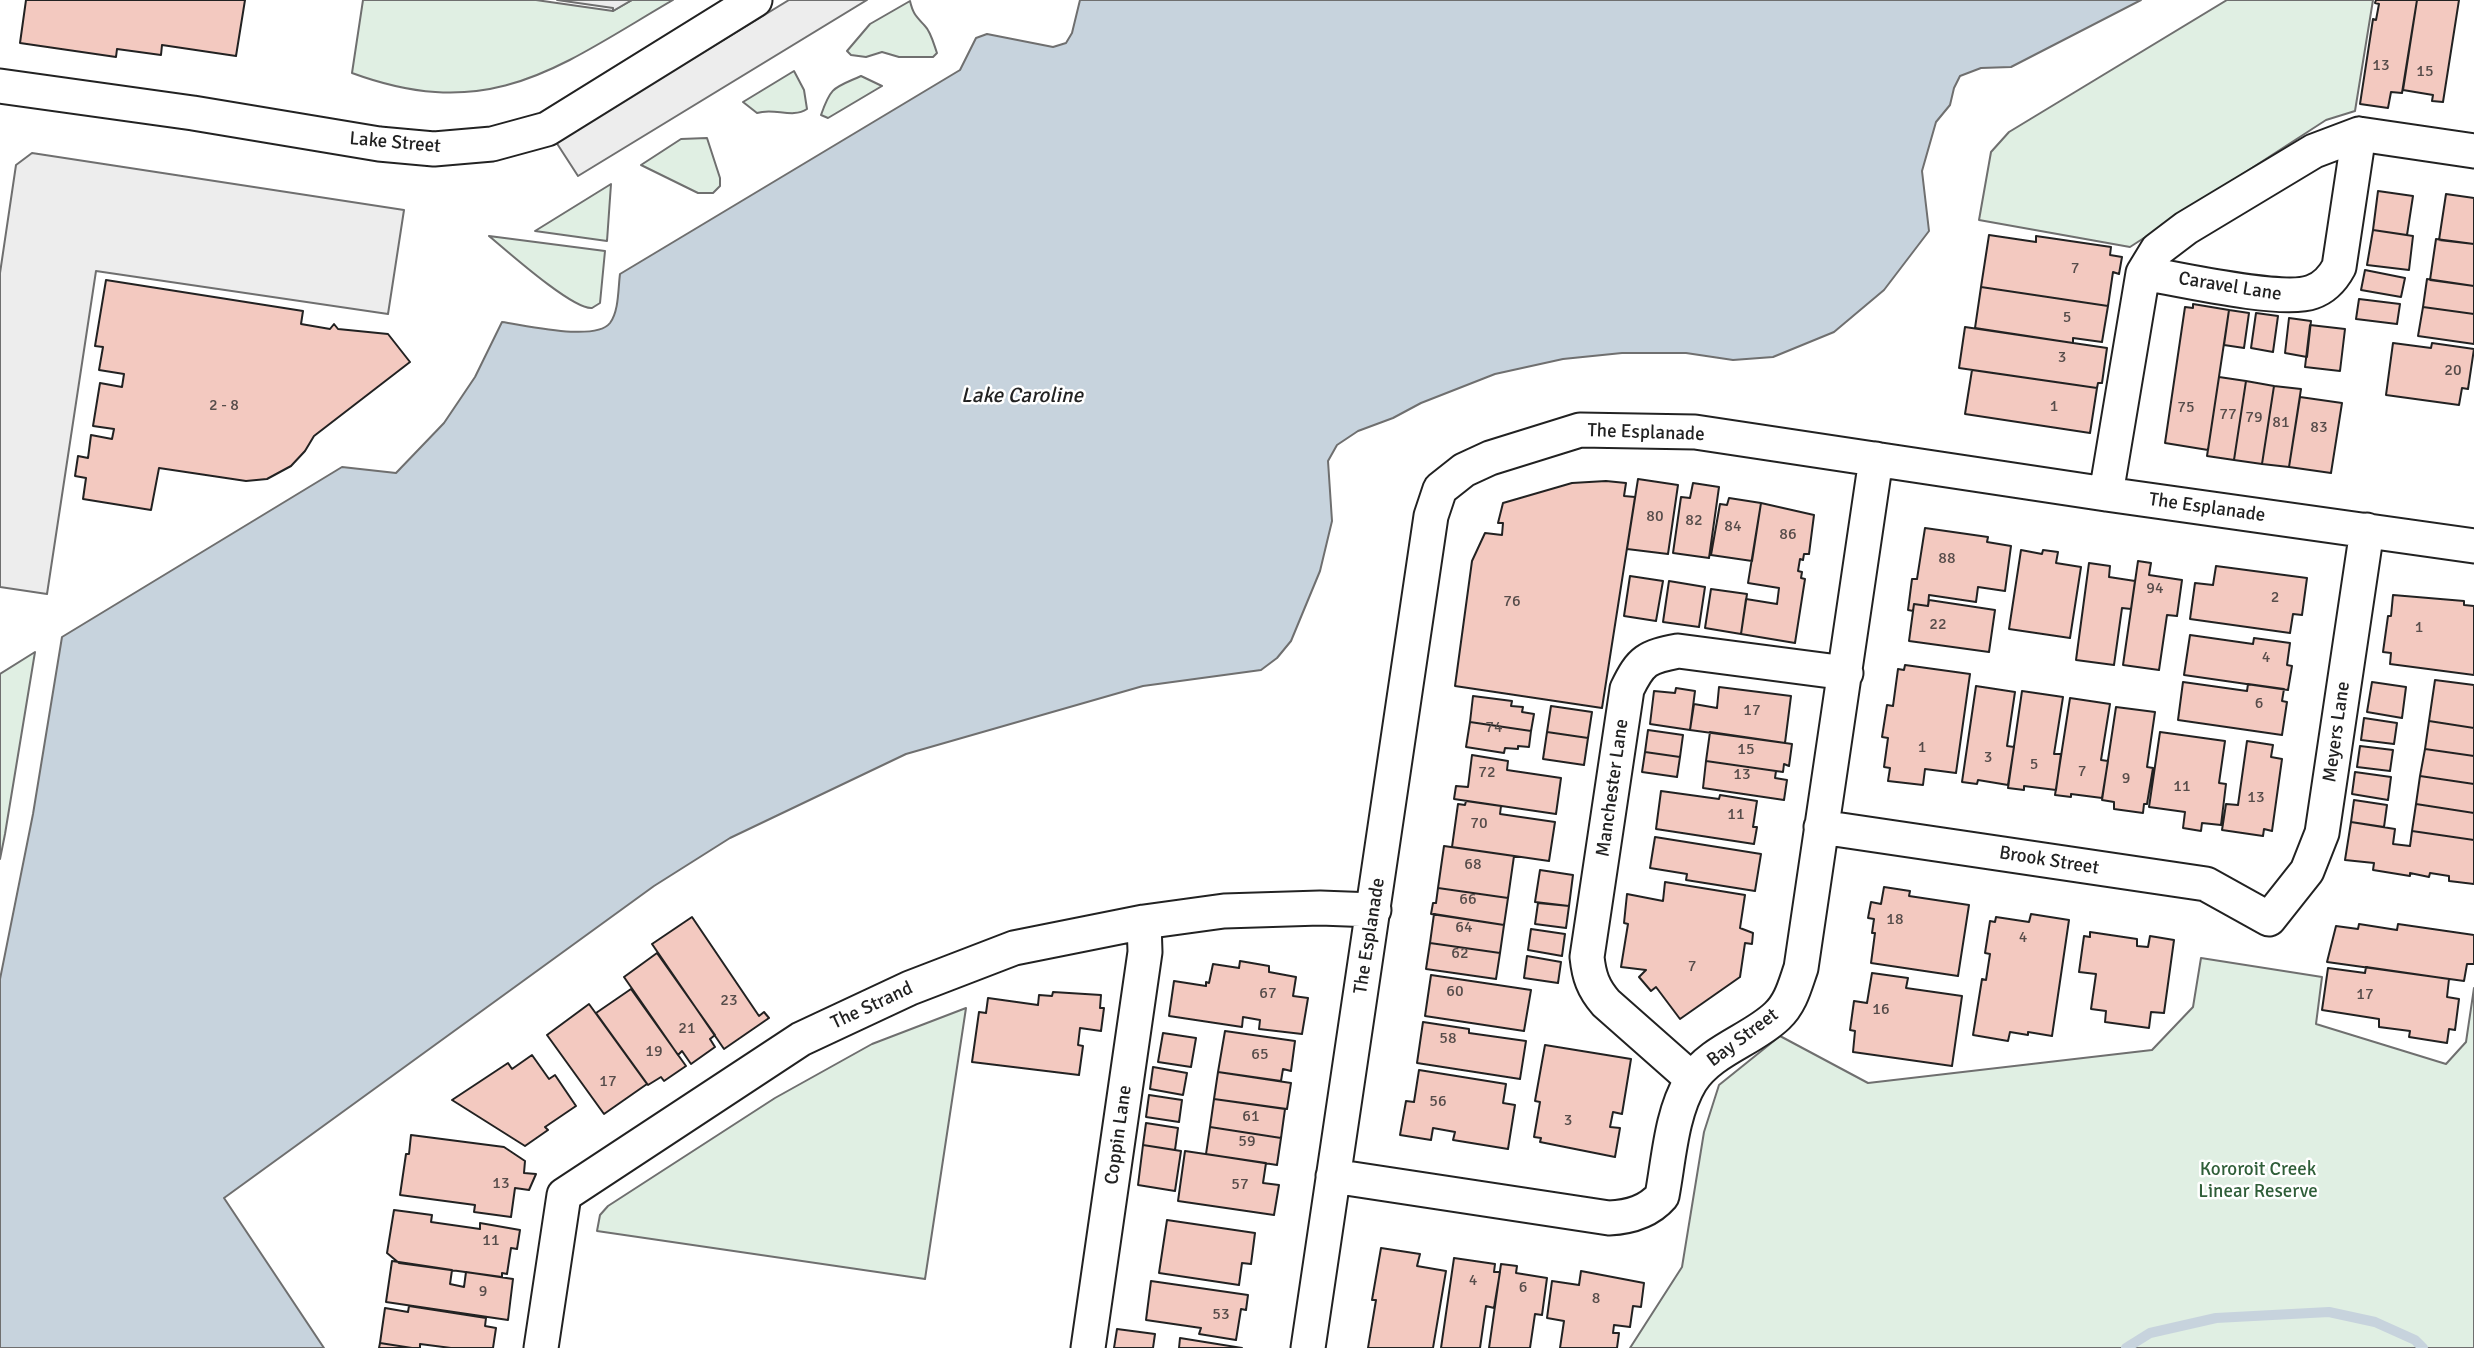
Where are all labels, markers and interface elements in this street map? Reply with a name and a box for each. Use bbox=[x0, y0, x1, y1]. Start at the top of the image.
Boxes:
house number: 13 bbox=[2372, 56, 2390, 76]
house number: 15 bbox=[2416, 62, 2434, 82]
street label: Lake Street bbox=[348, 128, 442, 158]
house number: 7 bbox=[2071, 259, 2079, 279]
street label: Caravel Lane bbox=[2177, 268, 2283, 306]
house number: 5 bbox=[2063, 308, 2071, 328]
house number: 3 bbox=[2058, 348, 2066, 368]
house number: 20 bbox=[2444, 361, 2462, 381]
water label: Lake Caroline bbox=[961, 383, 1083, 409]
house number: 2 - 8 bbox=[209, 396, 239, 416]
house number: 1 bbox=[2050, 397, 2058, 417]
house number: 75 bbox=[2177, 398, 2195, 418]
house number: 77 bbox=[2219, 405, 2237, 425]
house number: 79 bbox=[2245, 408, 2263, 428]
house number: 81 bbox=[2272, 413, 2290, 433]
house number: 83 bbox=[2310, 418, 2328, 438]
street label: The Esplanade bbox=[1587, 420, 1705, 446]
street label: The Esplanade bbox=[2147, 489, 2267, 527]
house number: 80 bbox=[1646, 507, 1664, 527]
house number: 82 bbox=[1685, 511, 1703, 531]
house number: 84 bbox=[1724, 517, 1742, 537]
house number: 86 bbox=[1779, 525, 1797, 545]
house number: 88 bbox=[1938, 549, 1956, 569]
house number: 94 bbox=[2146, 579, 2164, 599]
house number: 2 bbox=[2271, 588, 2279, 608]
house number: 76 bbox=[1503, 592, 1521, 612]
house number: 22 bbox=[1929, 615, 1947, 635]
house number: 1 bbox=[2415, 618, 2423, 638]
house number: 4 bbox=[2262, 648, 2270, 668]
street label: Meyers Lane bbox=[2319, 680, 2355, 784]
house number: 6 bbox=[2255, 694, 2263, 714]
house number: 17 bbox=[1743, 701, 1761, 721]
house number: 74 bbox=[1485, 718, 1503, 738]
street label: Manchester Lane bbox=[1592, 718, 1634, 858]
house number: 1 bbox=[1918, 738, 1926, 758]
house number: 15 bbox=[1737, 740, 1755, 760]
house number: 3 bbox=[1984, 748, 1992, 768]
house number: 5 bbox=[2030, 755, 2038, 775]
house number: 7 bbox=[2078, 762, 2086, 782]
house number: 72 bbox=[1478, 763, 1496, 783]
house number: 13 bbox=[1733, 765, 1751, 785]
house number: 9 bbox=[2122, 769, 2130, 789]
house number: 11 bbox=[2173, 777, 2191, 797]
house number: 13 bbox=[2247, 788, 2265, 808]
house number: 11 bbox=[1727, 805, 1745, 825]
house number: 70 bbox=[1470, 814, 1488, 834]
street label: Brook Street bbox=[1997, 842, 2101, 880]
house number: 68 bbox=[1464, 855, 1482, 875]
street label: The Esplanade bbox=[1350, 876, 1390, 996]
house number: 66 bbox=[1459, 890, 1477, 910]
house number: 18 bbox=[1886, 910, 1904, 930]
house number: 64 bbox=[1455, 918, 1473, 938]
house number: 4 bbox=[2019, 928, 2027, 948]
house number: 62 bbox=[1451, 944, 1469, 964]
house number: 7 bbox=[1688, 957, 1696, 977]
street label: The Strand bbox=[828, 977, 916, 1035]
house number: 60 bbox=[1446, 982, 1464, 1002]
house number: 67 bbox=[1259, 984, 1277, 1004]
house number: 17 bbox=[2356, 985, 2374, 1005]
house number: 23 bbox=[720, 991, 738, 1011]
house number: 16 bbox=[1872, 1000, 1890, 1020]
street label: Bay Street bbox=[1703, 1004, 1783, 1072]
house number: 21 bbox=[678, 1019, 696, 1039]
house number: 58 bbox=[1439, 1029, 1457, 1049]
house number: 19 bbox=[645, 1042, 663, 1062]
house number: 65 bbox=[1251, 1045, 1269, 1065]
house number: 17 bbox=[599, 1072, 617, 1092]
street label: Coppin Lane bbox=[1101, 1084, 1137, 1186]
house number: 56 bbox=[1429, 1092, 1447, 1112]
house number: 61 bbox=[1242, 1107, 1260, 1127]
house number: 3 bbox=[1564, 1111, 1572, 1131]
house number: 59 bbox=[1238, 1132, 1256, 1152]
park label: Kororoit Creek Linear Reserve bbox=[2198, 1159, 2318, 1203]
house number: 13 bbox=[492, 1174, 510, 1194]
house number: 57 bbox=[1231, 1175, 1249, 1195]
house number: 11 bbox=[482, 1231, 500, 1251]
house number: 4 bbox=[1469, 1271, 1477, 1291]
house number: 6 bbox=[1519, 1278, 1527, 1298]
house number: 9 bbox=[479, 1282, 487, 1302]
house number: 8 bbox=[1592, 1289, 1600, 1309]
house number: 53 bbox=[1212, 1305, 1230, 1325]

